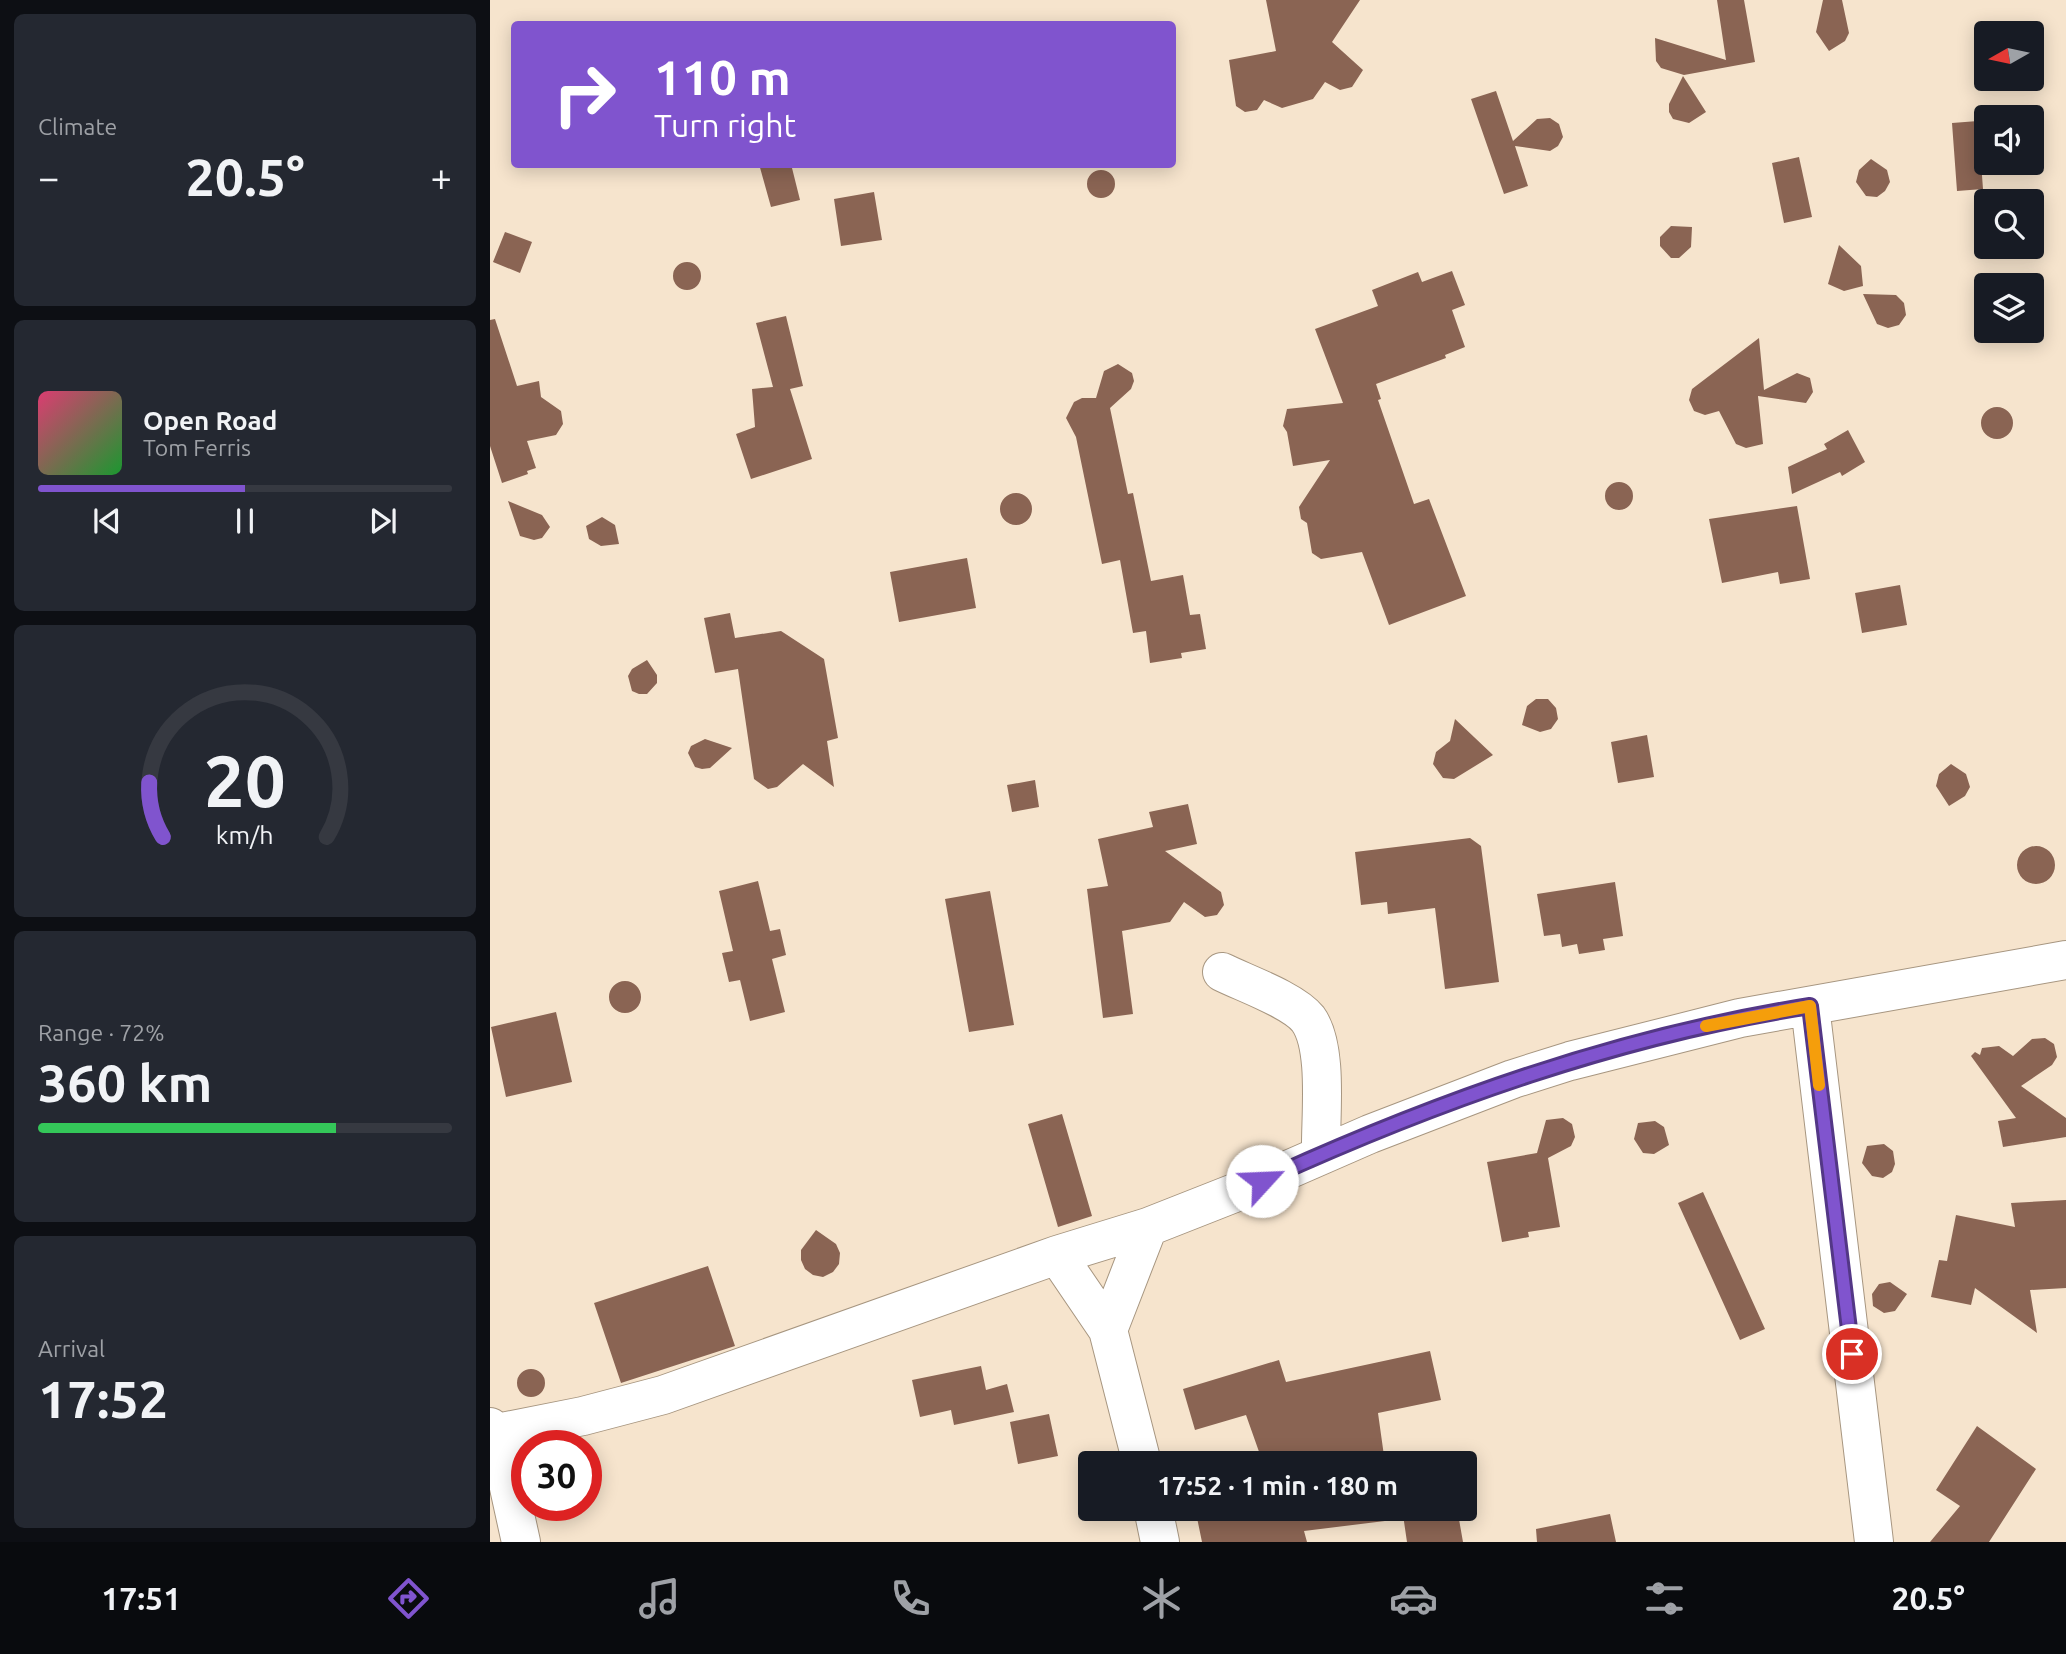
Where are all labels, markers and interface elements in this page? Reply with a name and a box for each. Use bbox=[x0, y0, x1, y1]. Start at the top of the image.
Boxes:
north arrow bbox=[1974, 21, 2044, 91]
map controls bbox=[1974, 21, 2044, 343]
icon: right bbox=[539, 49, 630, 140]
text: 110 m bbox=[654, 49, 791, 104]
button: sound bbox=[1974, 105, 2044, 175]
text: Turn right bbox=[654, 107, 796, 143]
text: Climate bbox=[38, 114, 117, 139]
text: 20.5° bbox=[185, 148, 305, 206]
text: − bbox=[38, 156, 59, 198]
text: + bbox=[431, 156, 452, 198]
button: search bbox=[1974, 189, 2044, 259]
button: layers bbox=[1974, 273, 2044, 343]
text: Open Road bbox=[143, 406, 277, 435]
text: Tom Ferris bbox=[143, 435, 251, 460]
icon: previous bbox=[88, 502, 126, 540]
icon: pause bbox=[226, 502, 264, 540]
icon: next bbox=[364, 502, 402, 540]
text: 20 bbox=[204, 739, 286, 821]
text: km/h bbox=[216, 821, 274, 849]
text: Range · 72% bbox=[38, 1020, 165, 1045]
text: 360 km bbox=[38, 1054, 212, 1112]
position arrow bbox=[1225, 1144, 1299, 1218]
pin bbox=[1822, 1324, 1882, 1384]
icon: arrive bbox=[1833, 1335, 1871, 1373]
text: Arrival bbox=[38, 1336, 105, 1361]
text: 17:52 bbox=[38, 1370, 168, 1428]
speed limit sign: 30 bbox=[511, 1430, 602, 1521]
text: 17:52 · 1 min · 180 m bbox=[1157, 1471, 1398, 1500]
icon: directions bbox=[384, 1574, 433, 1623]
icon: music bbox=[635, 1574, 684, 1623]
icon: phone bbox=[886, 1574, 935, 1623]
icon: climate bbox=[1137, 1574, 1186, 1623]
icon: car bbox=[1389, 1574, 1438, 1623]
icon: filters bbox=[1640, 1574, 1689, 1623]
text: 17:51 bbox=[101, 1580, 181, 1616]
text: 20.5° bbox=[1891, 1580, 1965, 1616]

